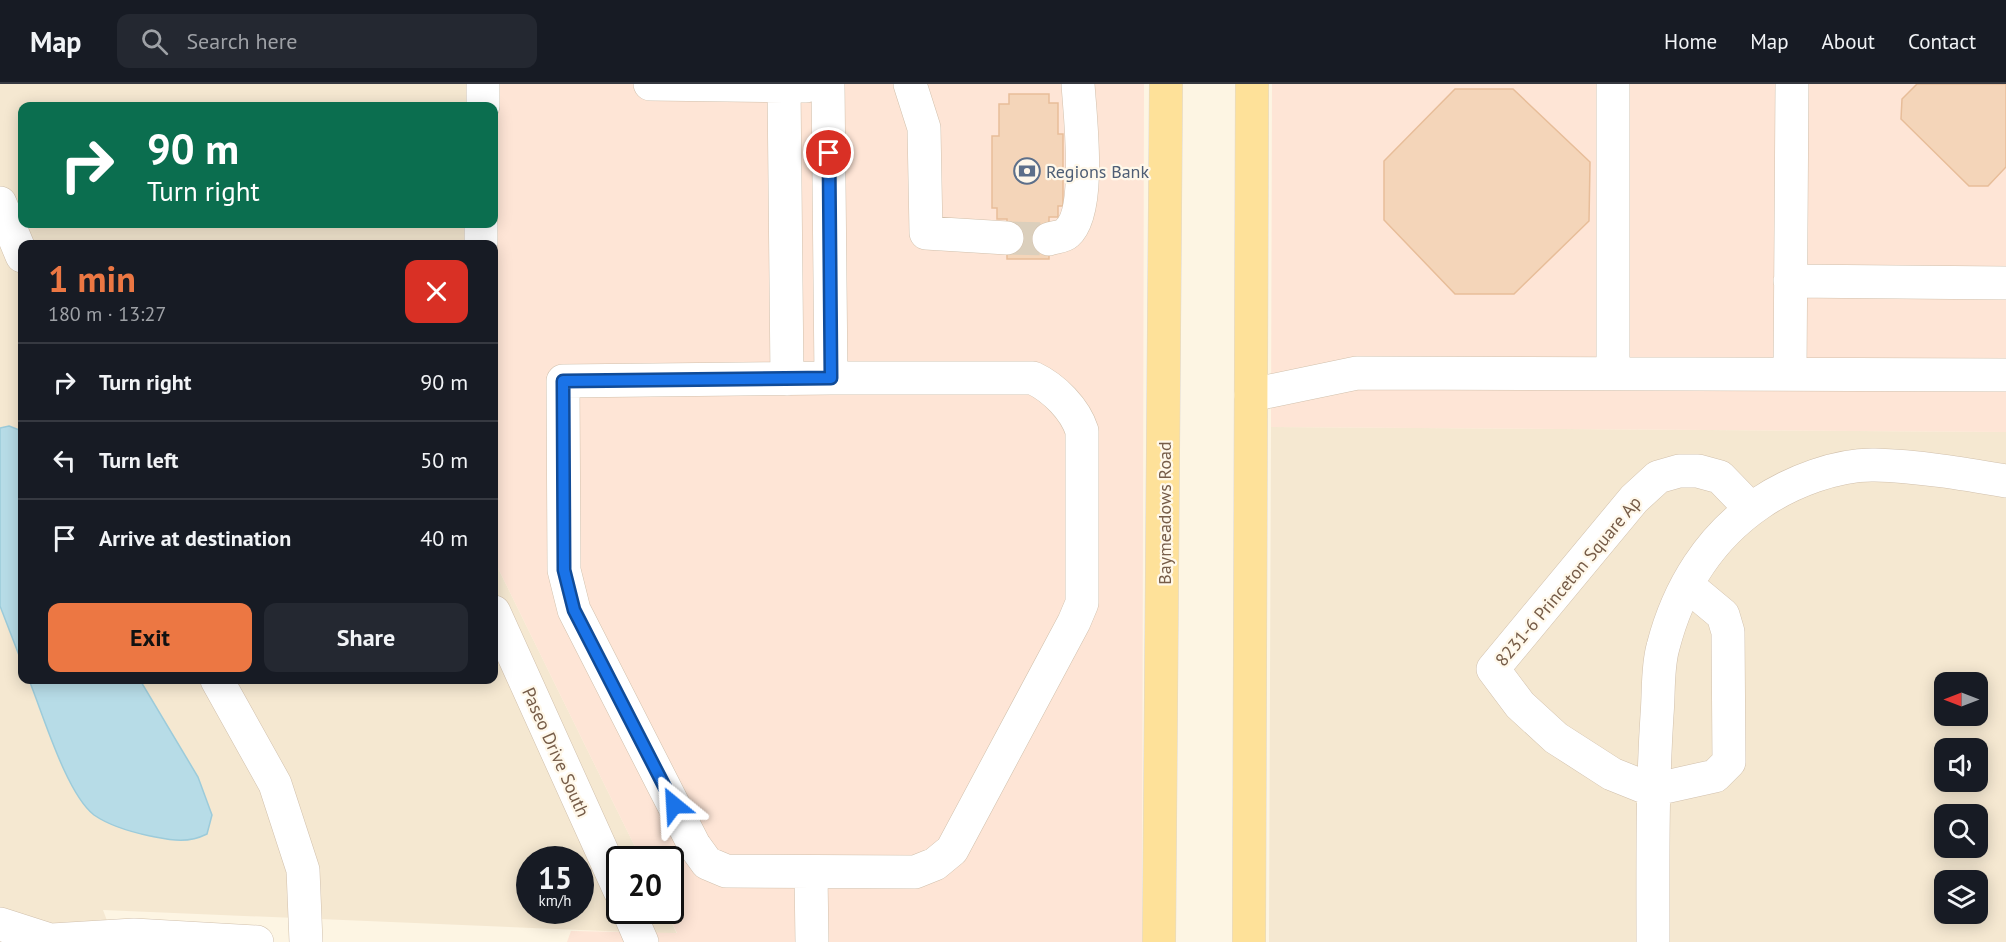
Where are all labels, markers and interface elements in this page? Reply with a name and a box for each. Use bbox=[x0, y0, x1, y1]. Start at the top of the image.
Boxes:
search box bbox=[117, 14, 537, 68]
text: Map bbox=[30, 23, 81, 60]
icon: search bbox=[138, 25, 171, 58]
text: Search here bbox=[186, 27, 297, 55]
text: Home bbox=[1664, 28, 1717, 55]
text: Map bbox=[1750, 28, 1789, 55]
text: About bbox=[1822, 28, 1875, 55]
text: Contact bbox=[1908, 28, 1976, 55]
text: 90 m bbox=[147, 121, 239, 176]
icon: right bbox=[48, 126, 126, 204]
pin bbox=[803, 127, 854, 178]
icon: arrive bbox=[812, 136, 845, 169]
bank icon: Regions Bank bbox=[1012, 156, 1042, 186]
place label: Regions Bank bbox=[1046, 160, 1149, 183]
text: Turn right bbox=[147, 174, 260, 208]
text: 1 min bbox=[48, 255, 136, 302]
button: close bbox=[405, 260, 468, 323]
text: 180 m · 13:27 bbox=[48, 301, 166, 327]
icon: right bbox=[48, 366, 81, 399]
text: Turn right bbox=[99, 368, 191, 396]
text: 90 m bbox=[420, 368, 468, 396]
street label: Baymeadows Road bbox=[1153, 441, 1176, 585]
icon: left bbox=[48, 444, 81, 477]
text: Turn left bbox=[99, 446, 179, 474]
text: 50 m bbox=[420, 446, 468, 474]
street label: 8231-6 Princeton Square Ap bbox=[1490, 491, 1646, 671]
icon: arrive bbox=[48, 522, 81, 555]
text: Arrive at destination bbox=[99, 524, 291, 552]
text: 40 m bbox=[420, 524, 468, 552]
button: Exit bbox=[48, 603, 252, 672]
button: Share bbox=[264, 603, 468, 672]
north arrow bbox=[1934, 672, 1988, 726]
map controls bbox=[1934, 672, 1988, 924]
street label: Paseo Drive South bbox=[517, 684, 595, 820]
button: sound bbox=[1934, 738, 1988, 792]
position arrow bbox=[642, 773, 706, 837]
button: search bbox=[1934, 804, 1988, 858]
speed limit sign: 20 bbox=[606, 846, 684, 924]
text: 15 bbox=[538, 858, 572, 897]
button: layers bbox=[1934, 870, 1988, 924]
text: km/h bbox=[539, 891, 571, 910]

